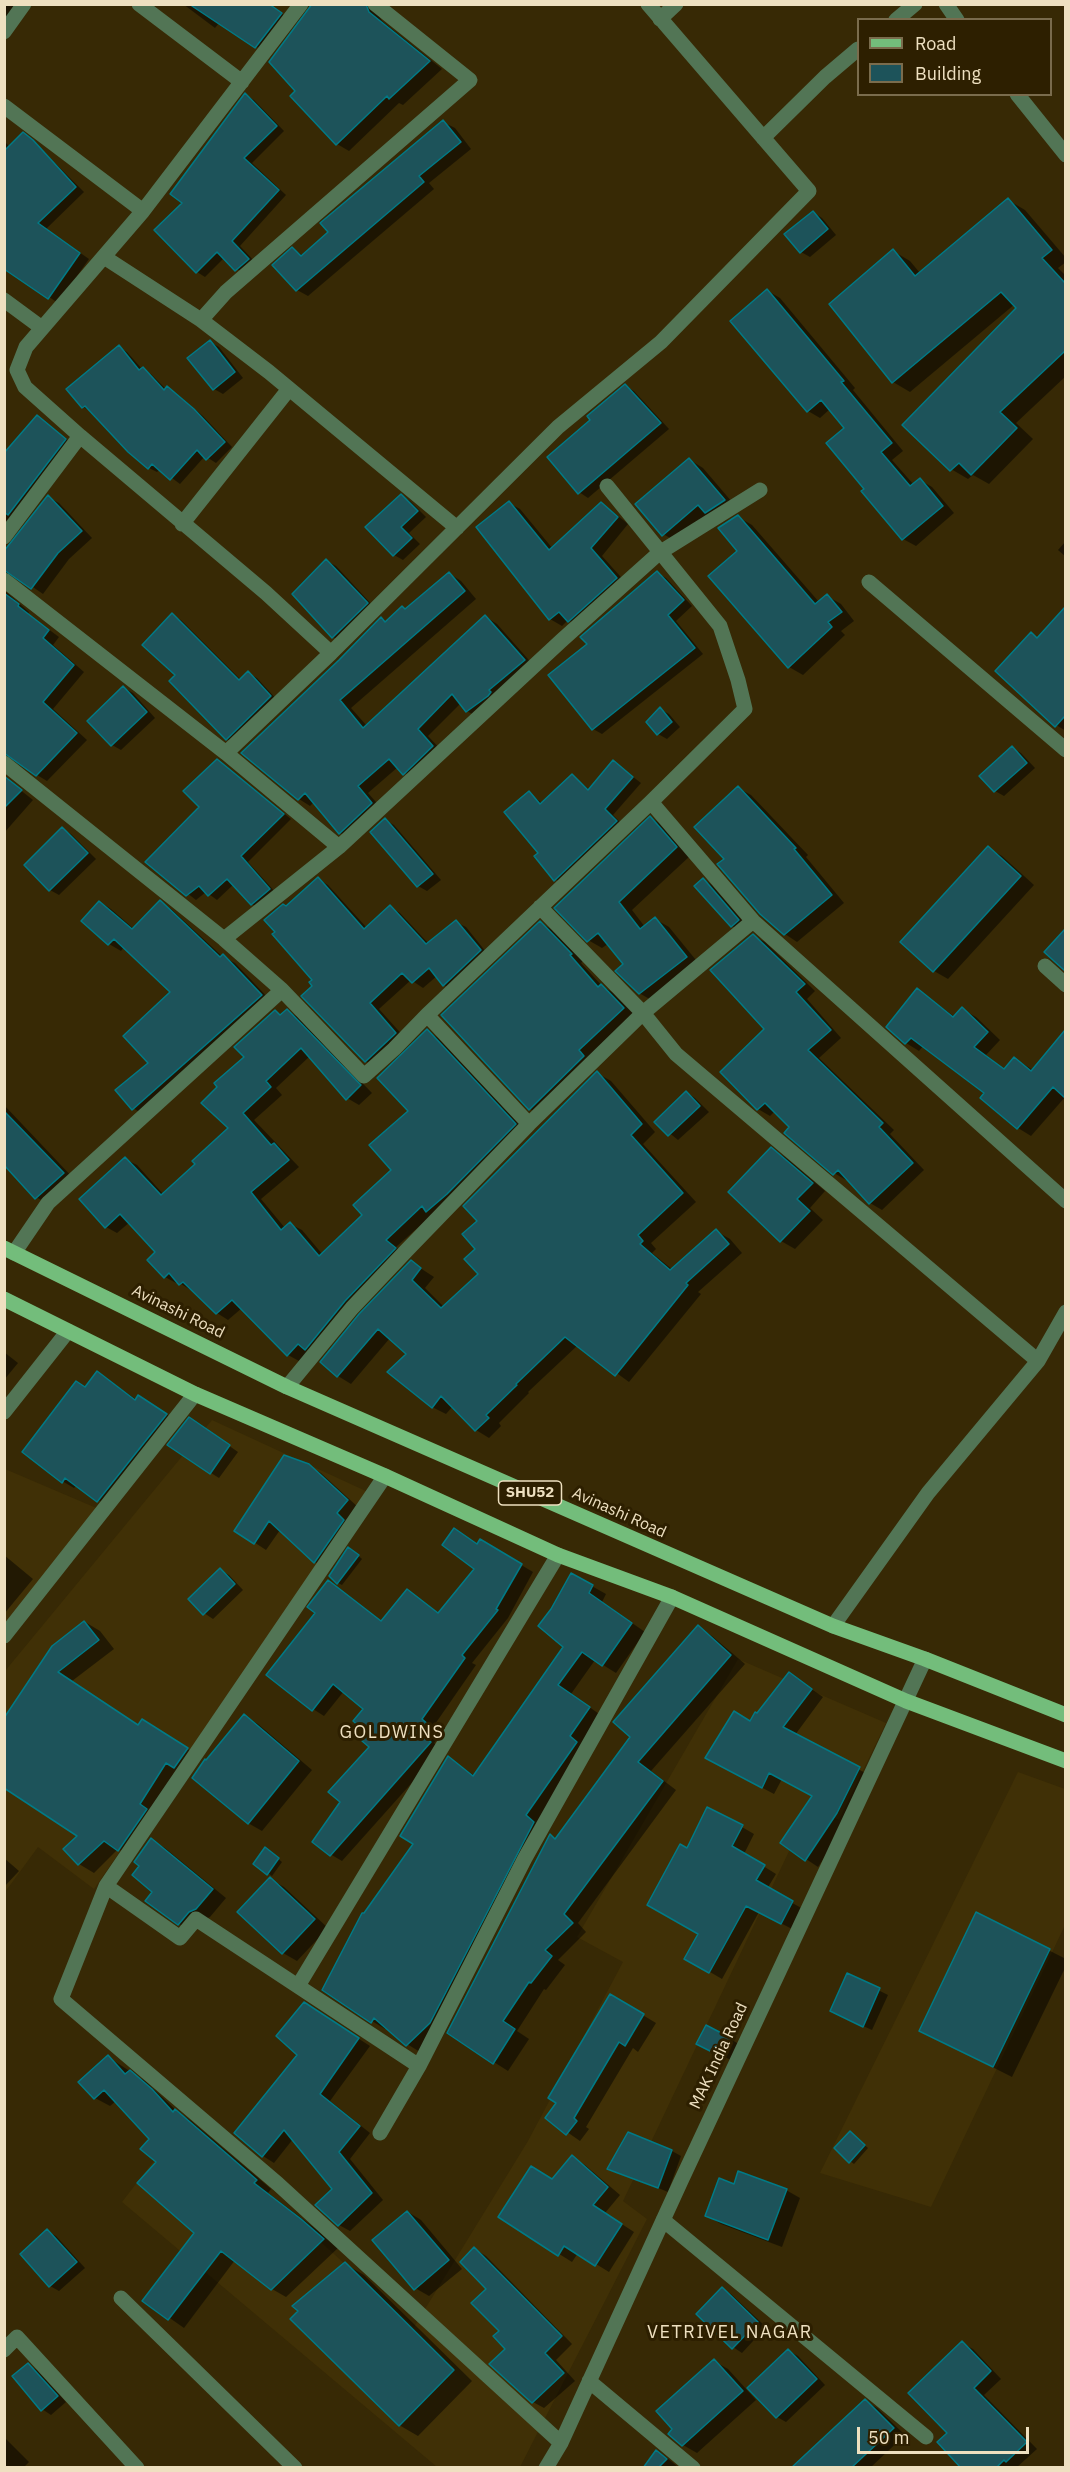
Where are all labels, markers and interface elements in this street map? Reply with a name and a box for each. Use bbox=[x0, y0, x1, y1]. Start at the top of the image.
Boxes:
legend bbox=[857, 18, 1052, 96]
text: Road bbox=[915, 32, 956, 55]
text: Building bbox=[915, 62, 981, 85]
street label: Avinashi Road bbox=[128, 1281, 228, 1343]
road number: SHU52 bbox=[498, 1481, 562, 1505]
street label: Avinashi Road bbox=[569, 1484, 669, 1542]
district label: GOLDWINS bbox=[340, 1722, 444, 1744]
street label: MAK India Road bbox=[686, 2000, 752, 2112]
district label: VETRIVEL NAGAR bbox=[647, 2322, 813, 2344]
scale bar bbox=[860, 2415, 1032, 2453]
text: 50 m bbox=[868, 2426, 910, 2449]

